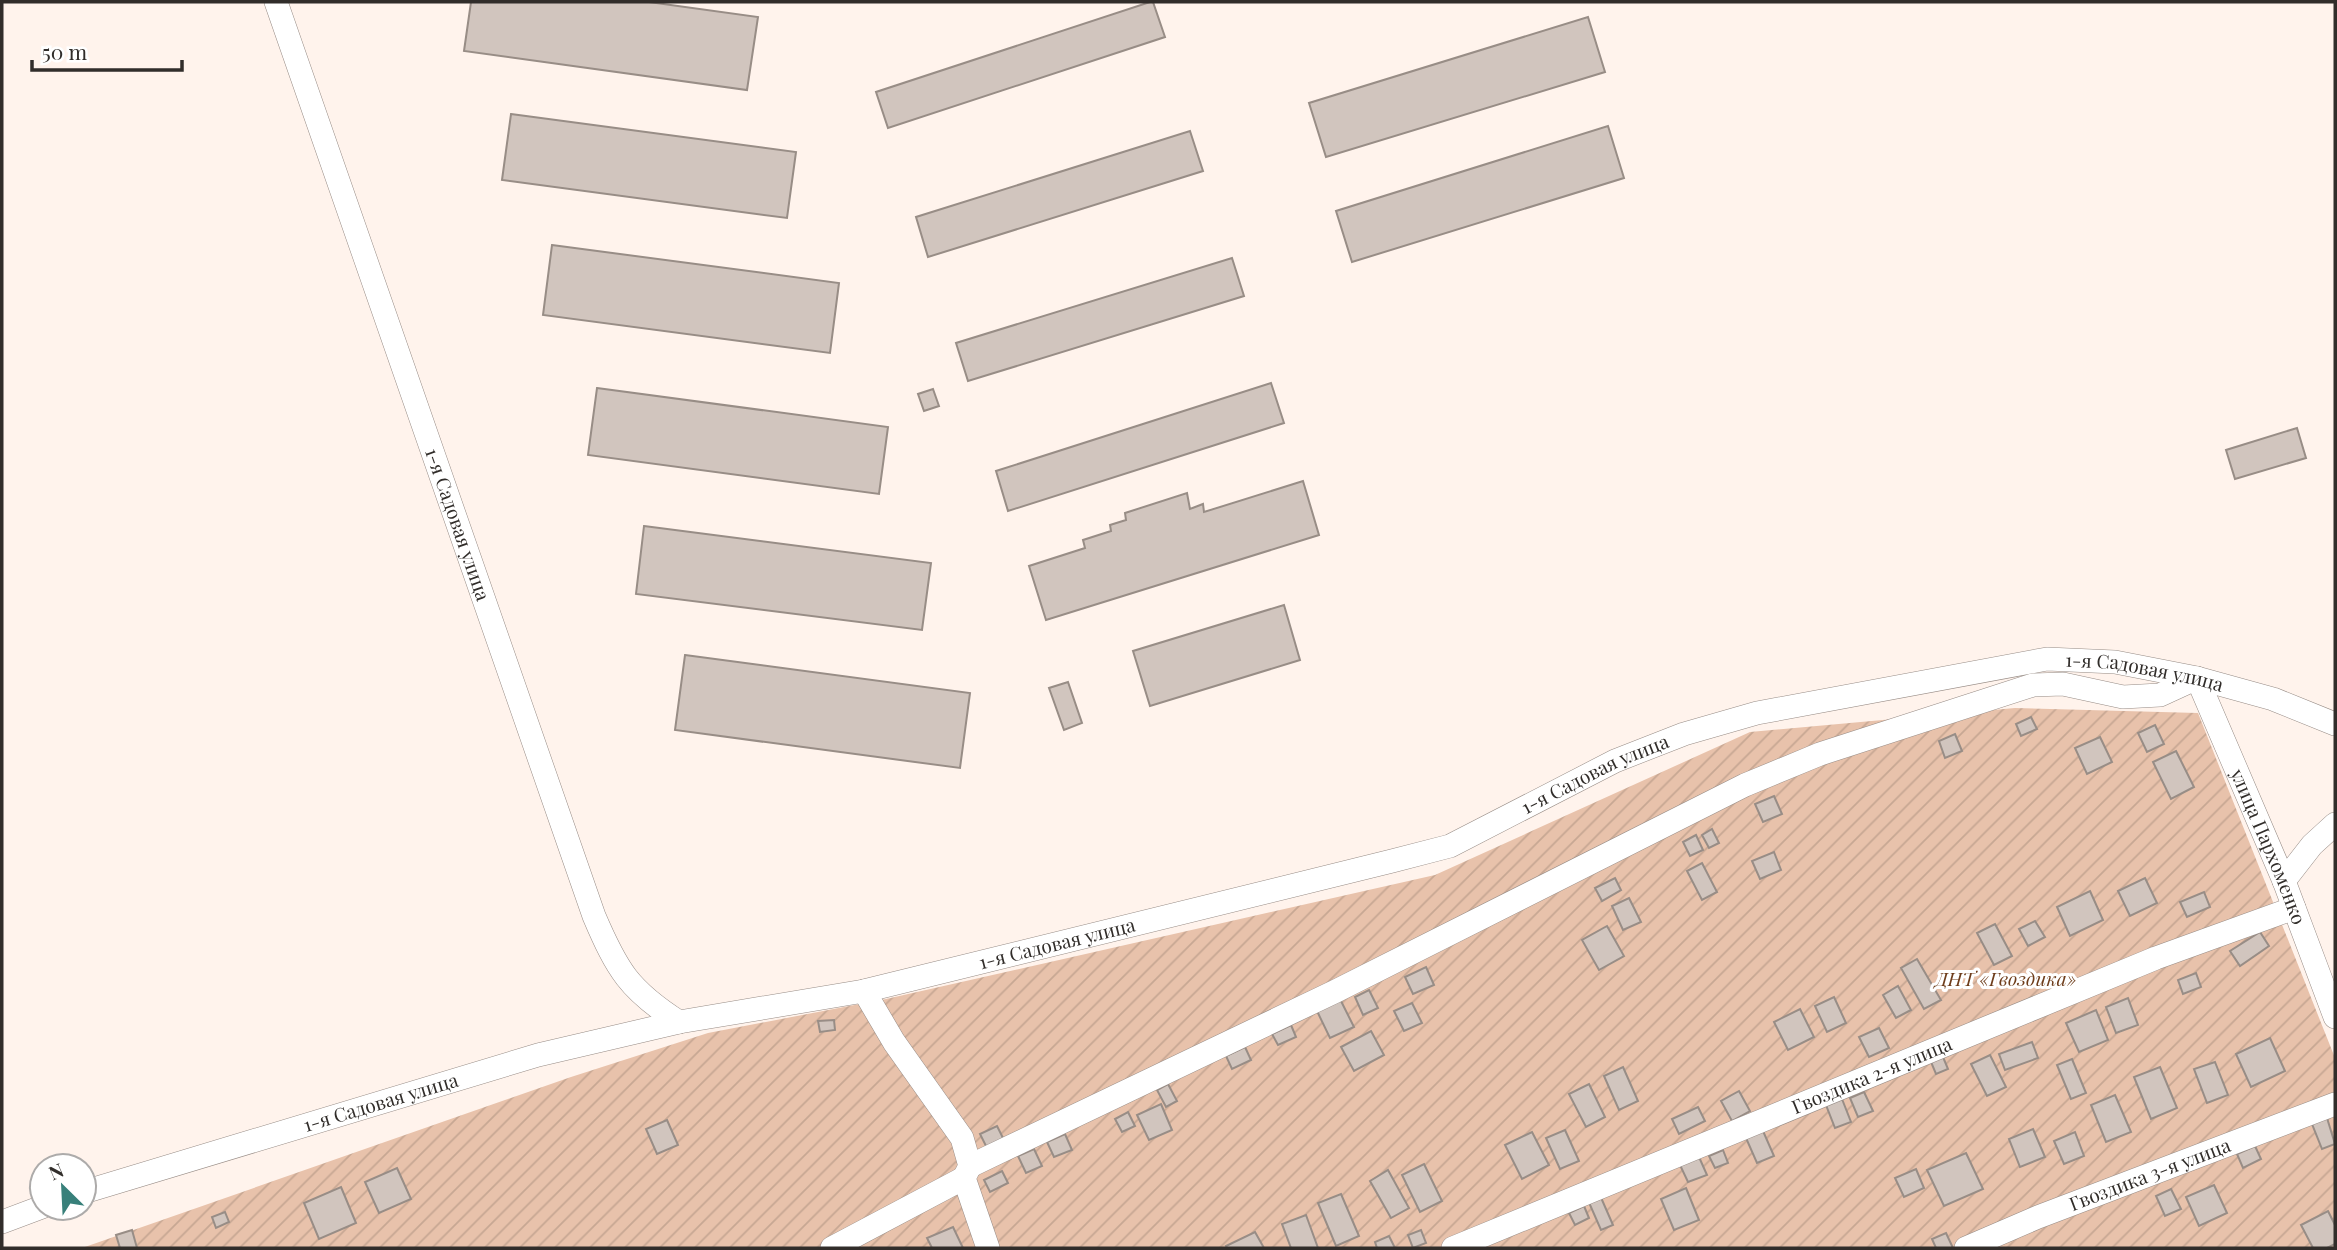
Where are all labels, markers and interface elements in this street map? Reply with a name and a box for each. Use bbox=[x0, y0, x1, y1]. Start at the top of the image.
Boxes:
scale bar bbox=[32, 28, 182, 72]
text: 50 m bbox=[42, 37, 88, 65]
street label: 1-я Садовая улица bbox=[420, 444, 497, 604]
street label: 1-я Садовая улица bbox=[2065, 646, 2227, 697]
street label: 1-я Садовая улица bbox=[1516, 727, 1673, 819]
street label: улица Пархоменко bbox=[2225, 763, 2313, 928]
street label: 1-я Садовая улица bbox=[976, 911, 1138, 974]
park label: ДНТ «Гвоздика» bbox=[1932, 965, 2077, 991]
street label: Гвоздика 2-я улица bbox=[1787, 1029, 1956, 1119]
street label: 1-я Садовая улица bbox=[300, 1066, 461, 1137]
street label: Гвоздика 3-я улица bbox=[2065, 1131, 2234, 1216]
north arrow bbox=[28, 1152, 98, 1222]
text: N bbox=[44, 1156, 67, 1185]

